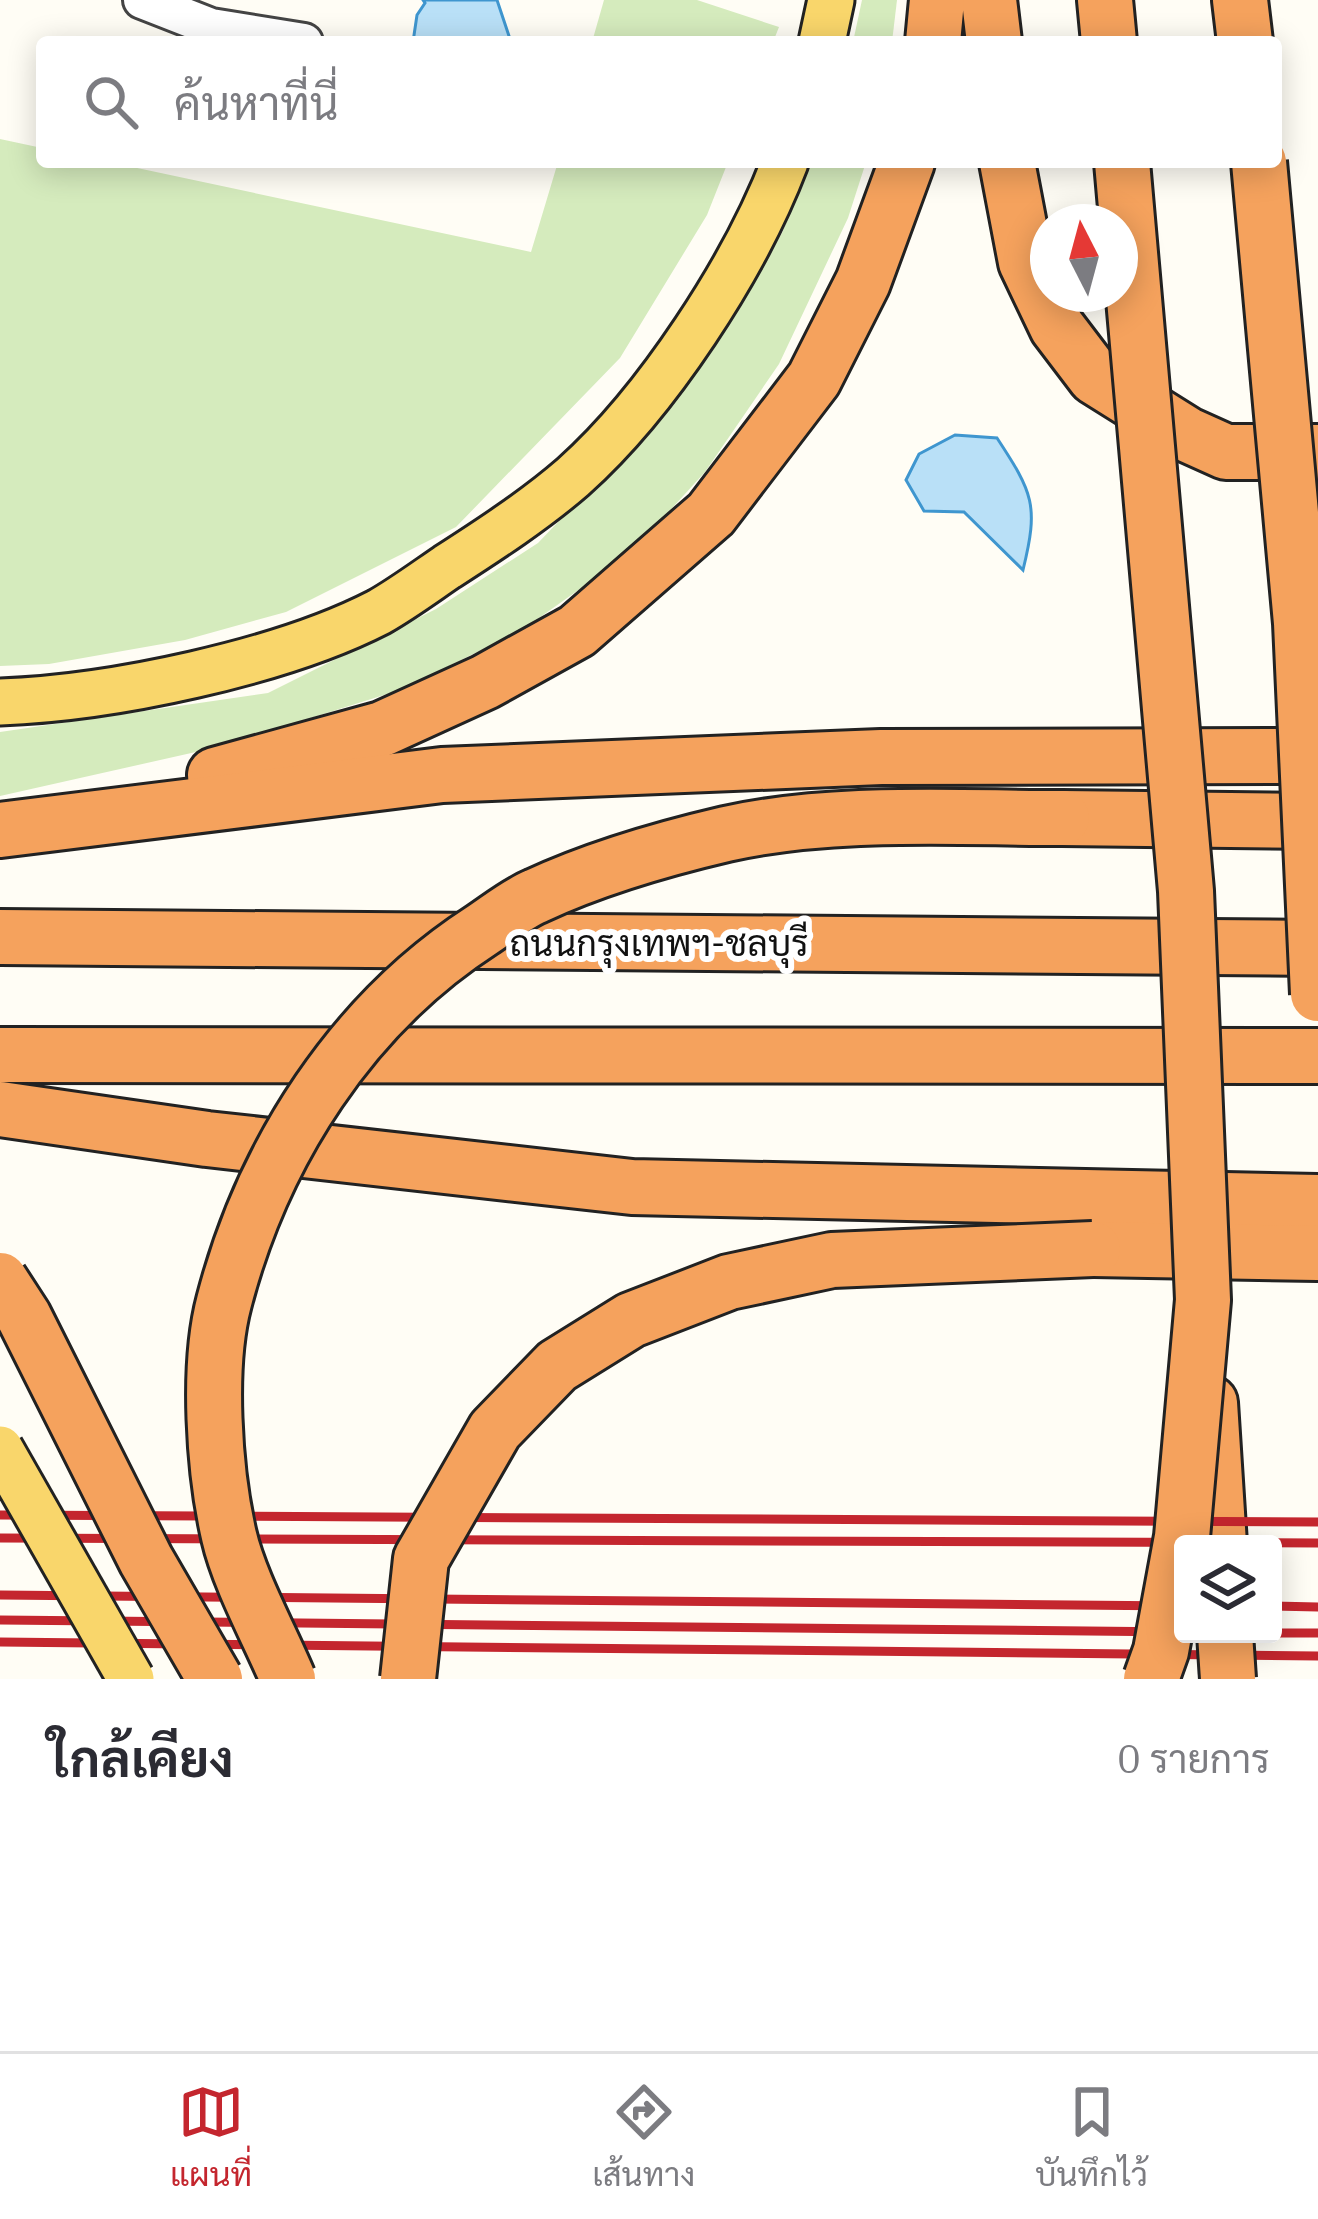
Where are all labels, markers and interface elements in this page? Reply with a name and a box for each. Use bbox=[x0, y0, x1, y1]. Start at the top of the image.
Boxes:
search box bbox=[36, 36, 1282, 168]
icon: search bbox=[78, 69, 144, 135]
text: ค้นหาที่นี่ bbox=[174, 74, 338, 132]
north arrow bbox=[1030, 204, 1138, 312]
street label: ถนนกรุงเทพฯ-ชลบุรี bbox=[509, 919, 809, 968]
map controls bbox=[1174, 1535, 1282, 1643]
button: layers bbox=[1174, 1535, 1282, 1643]
text: ใกล้เคียง bbox=[48, 1725, 234, 1791]
text: 0 รายการ bbox=[1117, 1733, 1270, 1784]
tab: แผนที่ bbox=[170, 2079, 252, 2195]
tab: เส้นทาง bbox=[592, 2079, 695, 2195]
tab: บันทึกไว้ bbox=[1035, 2079, 1148, 2195]

